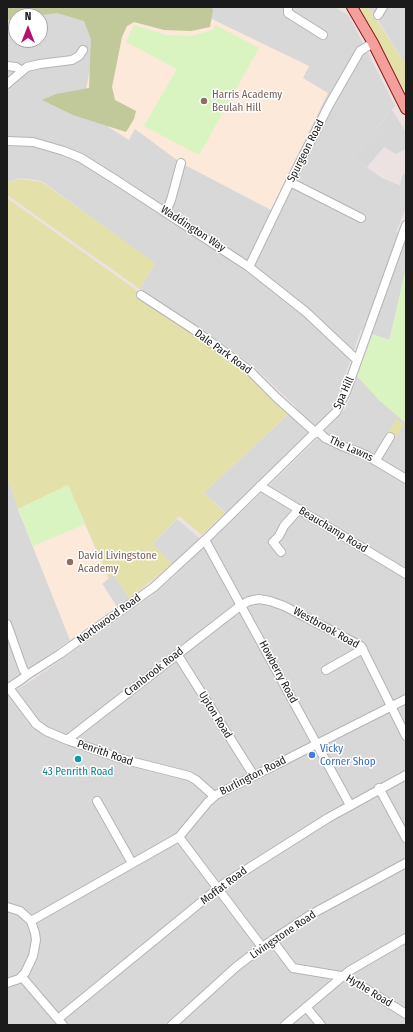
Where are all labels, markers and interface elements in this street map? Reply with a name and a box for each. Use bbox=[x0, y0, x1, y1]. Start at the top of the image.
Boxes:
north arrow bbox=[8, 8, 48, 48]
text: N bbox=[25, 10, 31, 23]
place label: Harris Academy Beulah Hill bbox=[212, 88, 282, 114]
marker: Harris Academy Beulah Hill bbox=[199, 96, 209, 106]
street label: Spurgeon Road bbox=[285, 118, 327, 184]
street label: Waddington Way bbox=[158, 203, 228, 255]
street label: Dale Park Road bbox=[192, 327, 254, 377]
street label: Spa Hill bbox=[331, 375, 357, 411]
street label: The Lawns bbox=[327, 433, 375, 465]
street label: Beauchamp Road bbox=[296, 504, 370, 556]
place label: David Livingstone Academy bbox=[78, 549, 157, 575]
marker: David Livingstone Academy bbox=[65, 557, 75, 567]
street label: Northwood Road bbox=[74, 591, 144, 647]
street label: Westbrook Road bbox=[291, 604, 361, 652]
street label: Howberry Road bbox=[256, 638, 300, 706]
street label: Cranbrook Road bbox=[122, 645, 186, 699]
street label: Upton Road bbox=[195, 689, 235, 741]
street label: Penrith Road bbox=[75, 737, 135, 769]
place label: Vicky Corner Shop bbox=[320, 742, 376, 768]
marker: Vicky Corner Shop bbox=[307, 750, 317, 760]
marker: 43 Penrith Road bbox=[73, 754, 83, 764]
street label: Burlington Road bbox=[218, 754, 288, 798]
place label: 43 Penrith Road bbox=[43, 765, 113, 779]
street label: Moffat Road bbox=[198, 864, 250, 908]
street label: Livingstone Road bbox=[248, 908, 318, 962]
street label: Hythe Road bbox=[343, 972, 395, 1010]

